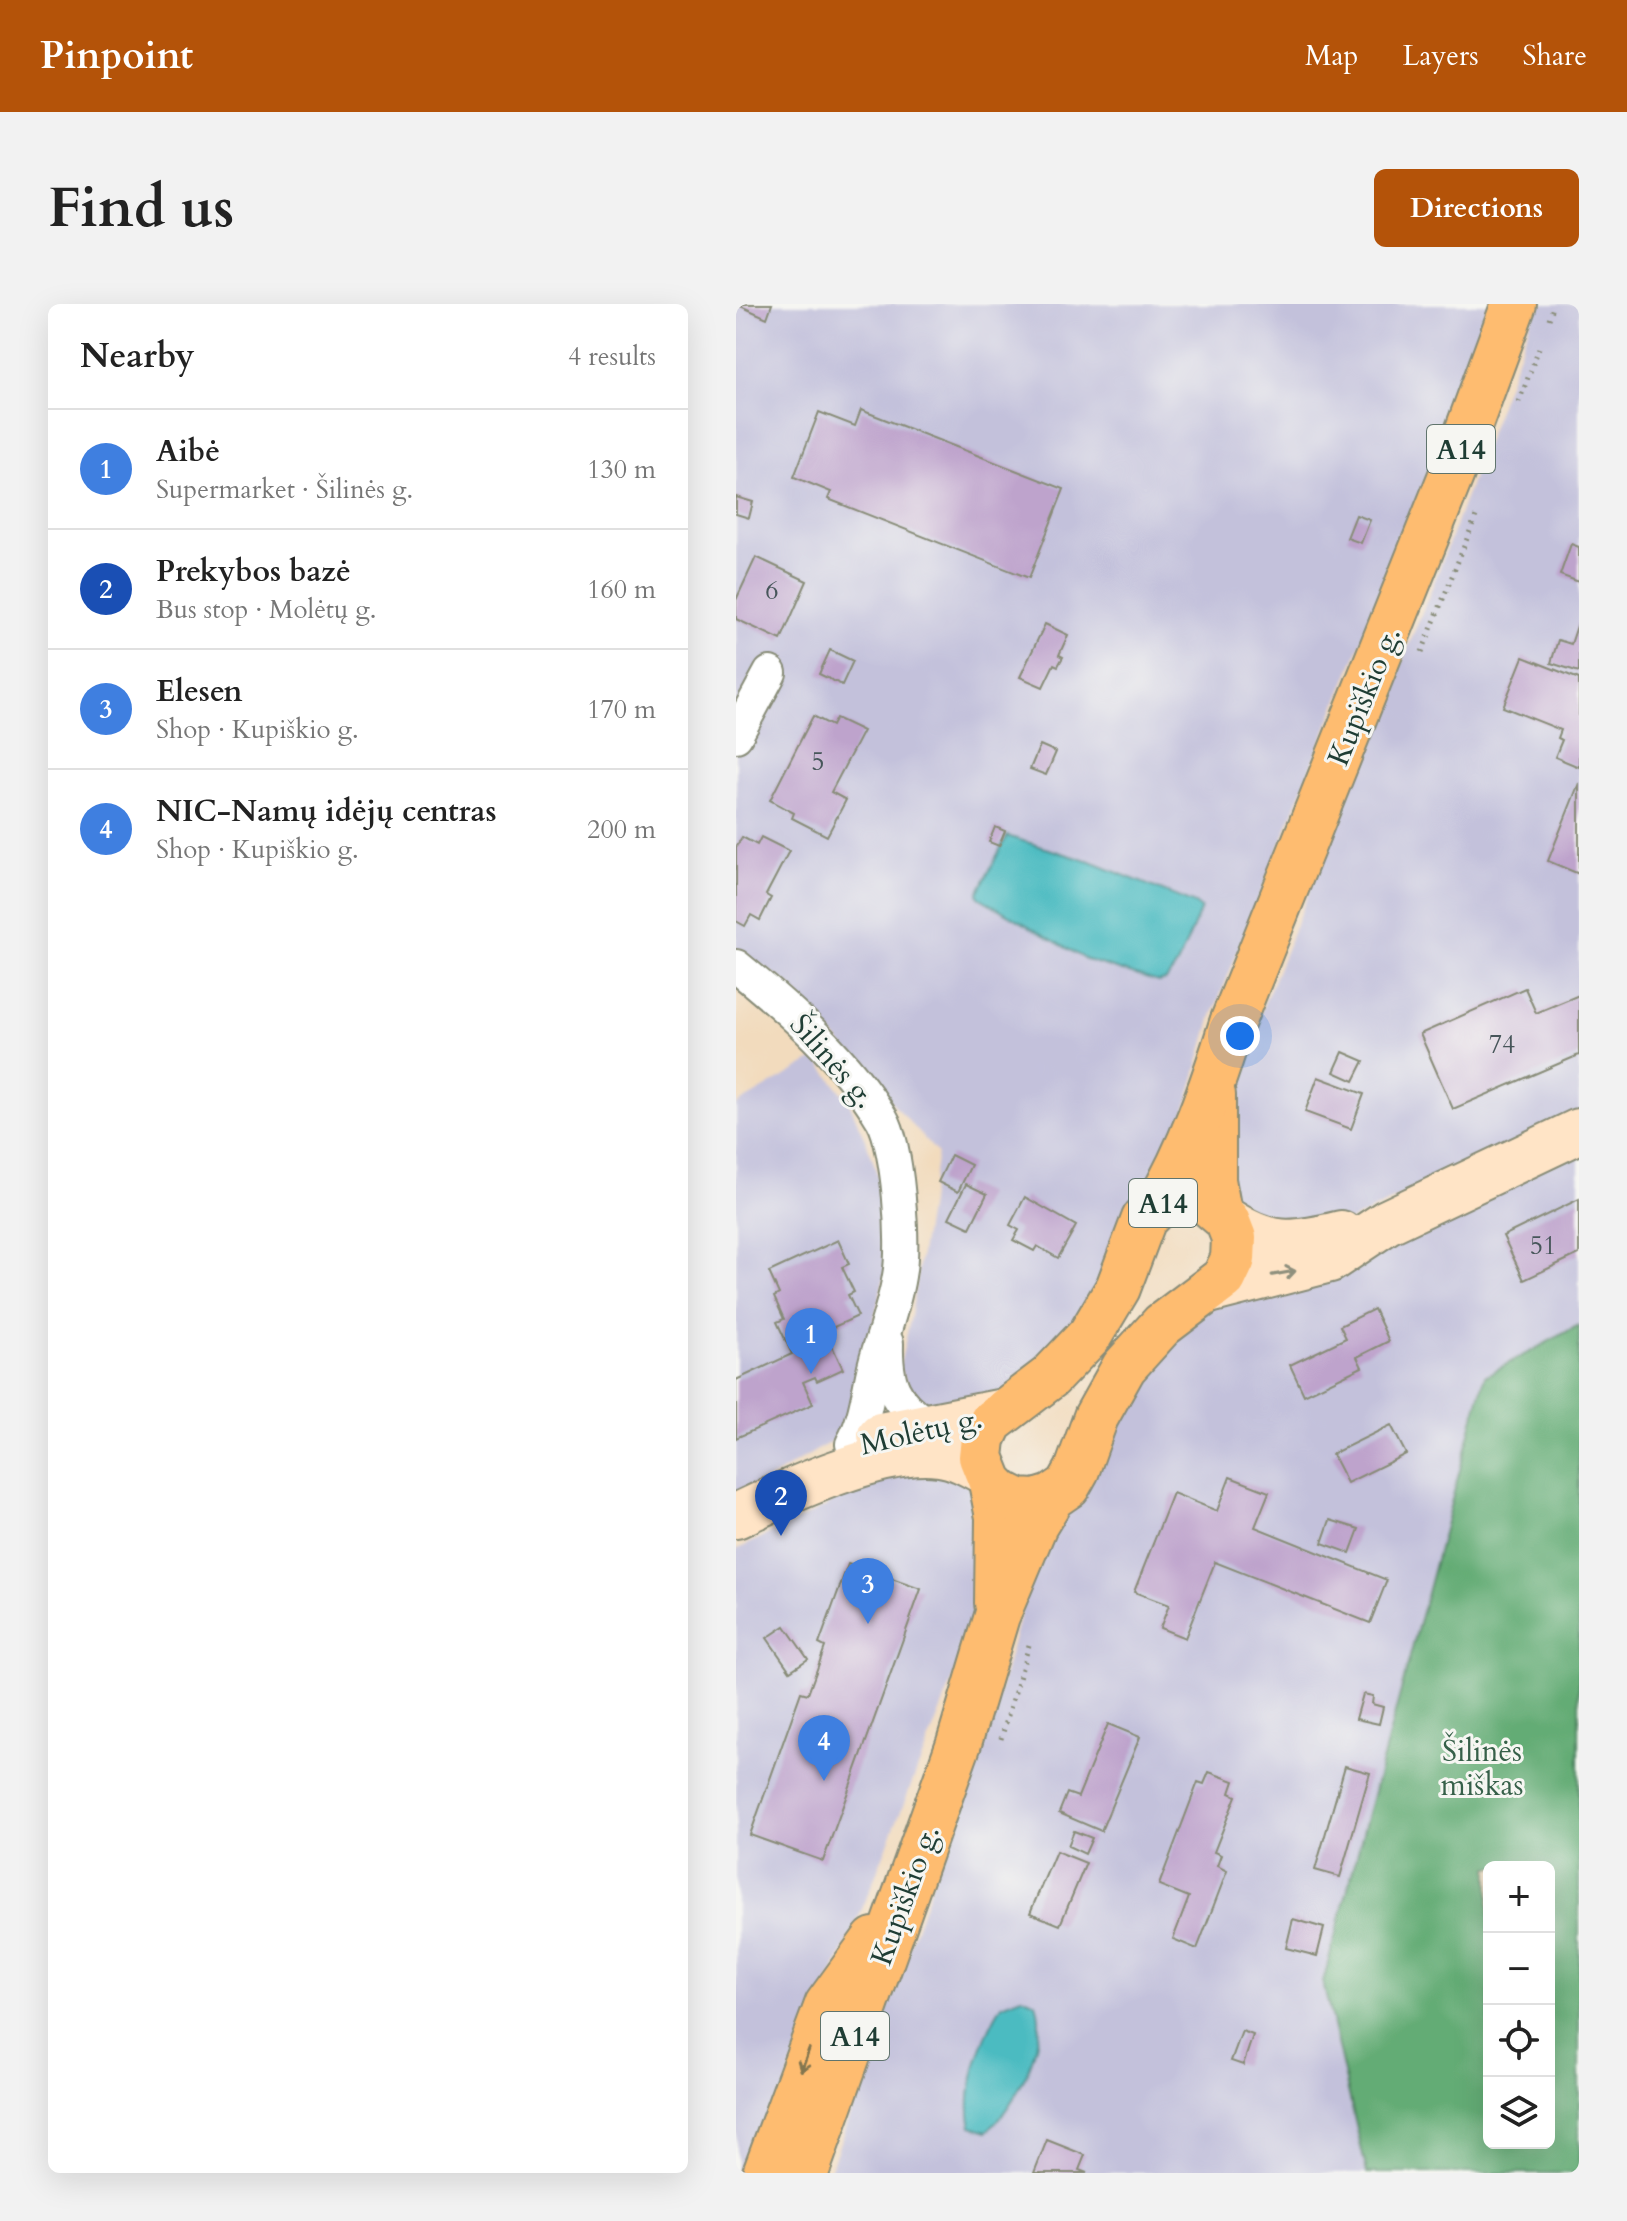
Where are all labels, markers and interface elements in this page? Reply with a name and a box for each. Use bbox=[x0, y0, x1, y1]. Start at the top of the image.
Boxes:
text: Pinpoint bbox=[40, 30, 193, 82]
text: Map bbox=[1305, 37, 1358, 75]
text: Layers bbox=[1402, 37, 1479, 75]
text: Share bbox=[1523, 37, 1587, 75]
button: Directions bbox=[1374, 169, 1579, 247]
text: Find us bbox=[48, 171, 234, 246]
text: Nearby bbox=[80, 333, 195, 379]
text: 4 results bbox=[568, 339, 656, 374]
road number: A14 bbox=[1427, 425, 1495, 473]
text: Aibė bbox=[156, 431, 220, 472]
text: 1 bbox=[99, 452, 113, 487]
text: 130 m bbox=[587, 452, 656, 487]
text: Supermarket · Šilinės g. bbox=[156, 472, 413, 507]
text: Prekybos bazė bbox=[156, 551, 351, 592]
text: 2 bbox=[99, 572, 113, 607]
text: 160 m bbox=[587, 572, 656, 607]
house number: 6 bbox=[765, 573, 779, 608]
text: Bus stop · Molėtų g. bbox=[156, 592, 376, 627]
street label: Kupiškio g. bbox=[1318, 621, 1411, 772]
text: Elesen bbox=[156, 671, 242, 712]
text: 3 bbox=[99, 692, 113, 727]
text: 170 m bbox=[587, 692, 656, 727]
text: Shop · Kupiškio g. bbox=[156, 712, 359, 747]
house number: 5 bbox=[811, 744, 825, 779]
text: NIC-Namų idėjų centras bbox=[156, 791, 497, 832]
text: 4 bbox=[99, 812, 113, 847]
text: 200 m bbox=[587, 812, 656, 847]
text: Shop · Kupiškio g. bbox=[156, 832, 359, 867]
street label: Šilinės g. bbox=[780, 1005, 885, 1117]
your location bbox=[1220, 1016, 1260, 1056]
house number: 74 bbox=[1489, 1027, 1515, 1062]
road number: A14 bbox=[1129, 1179, 1197, 1227]
house number: 51 bbox=[1530, 1228, 1556, 1263]
one-way arrow bbox=[1271, 1264, 1297, 1279]
pin: 1 bbox=[785, 1308, 837, 1374]
street label: Molėtų g. bbox=[856, 1398, 986, 1465]
pin: 2 bbox=[755, 1470, 807, 1536]
pin: 3 bbox=[842, 1558, 894, 1624]
pin: 4 bbox=[798, 1715, 850, 1781]
park label: Šilinės miškas bbox=[1441, 1731, 1523, 1806]
street label: Kupiškio g. bbox=[861, 1819, 950, 1971]
map controls bbox=[1483, 1861, 1555, 2149]
button: + bbox=[1483, 1861, 1555, 1933]
button: − bbox=[1483, 1933, 1555, 2005]
button: locate bbox=[1483, 2005, 1555, 2077]
road number: A14 bbox=[821, 2012, 889, 2060]
one-way arrow bbox=[797, 2047, 812, 2072]
button: layers bbox=[1483, 2077, 1555, 2149]

